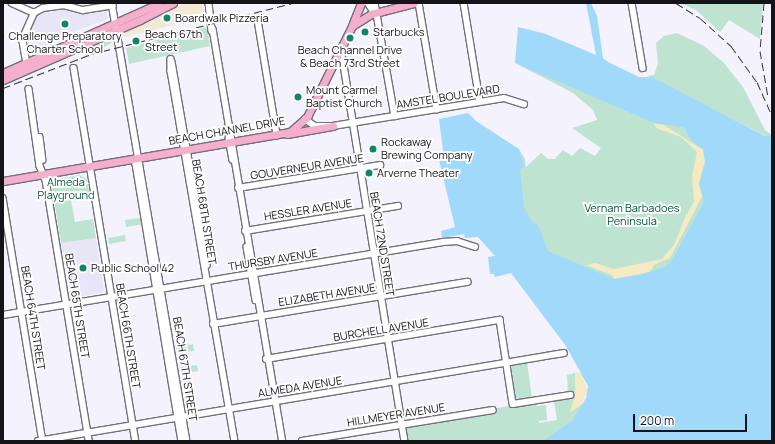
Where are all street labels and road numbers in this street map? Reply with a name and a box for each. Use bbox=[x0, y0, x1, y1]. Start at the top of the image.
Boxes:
street label: AMSTEL BOULEVARD bbox=[395, 82, 501, 112]
street label: BEACH CHANNEL DRIVE bbox=[167, 114, 287, 148]
street label: GOUVERNEUR AVENUE bbox=[249, 152, 365, 182]
street label: BEACH 68TH STREET bbox=[189, 158, 219, 266]
street label: BEACH 72ND STREET bbox=[367, 191, 397, 297]
street label: HESSLER AVENUE bbox=[263, 197, 353, 223]
street label: THURSBY AVENUE bbox=[227, 246, 319, 274]
street label: BEACH 65TH STREET bbox=[62, 253, 92, 359]
street label: BEACH 64TH STREET bbox=[18, 265, 48, 371]
street label: ELIZABETH AVENUE bbox=[278, 281, 376, 309]
street label: BEACH 66TH STREET bbox=[113, 282, 143, 390]
street label: BEACH 67TH STREET bbox=[170, 316, 200, 422]
street label: BURCHELL AVENUE bbox=[332, 316, 430, 344]
street label: ALMEDA AVENUE bbox=[257, 374, 343, 400]
street label: HILLMEYER AVENUE bbox=[346, 401, 446, 429]

